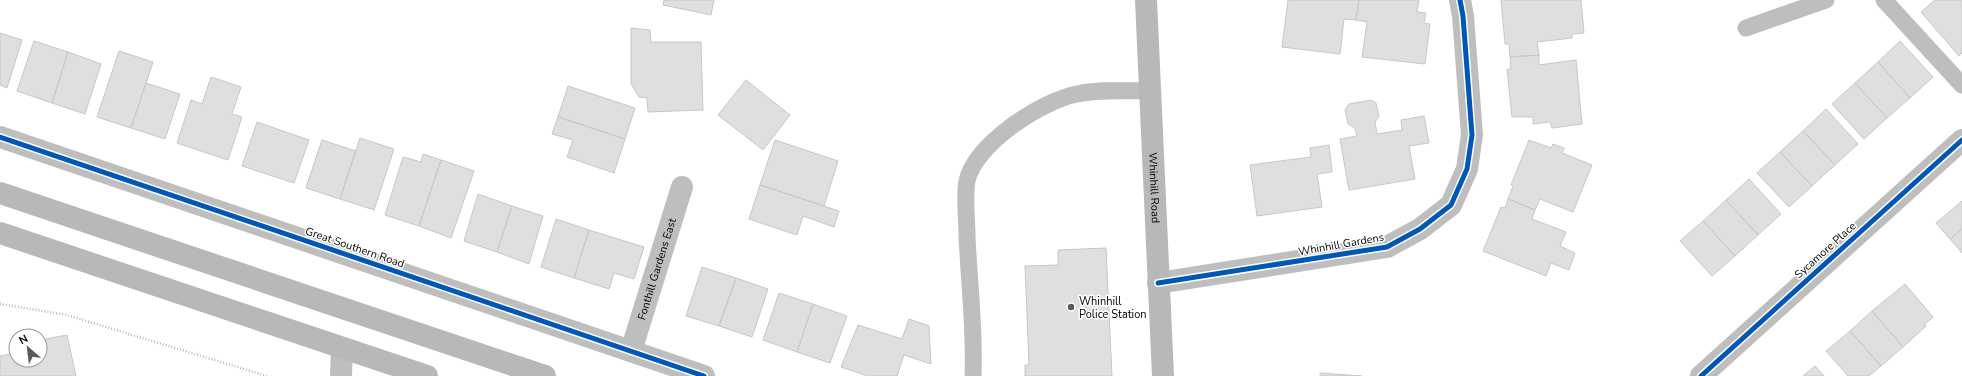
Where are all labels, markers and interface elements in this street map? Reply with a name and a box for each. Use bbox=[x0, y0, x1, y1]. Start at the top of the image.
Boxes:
street label: Whinhill Road bbox=[1145, 152, 1163, 224]
street label: Fonthill Gardens East bbox=[634, 216, 680, 322]
street label: Sycamore Place bbox=[1791, 219, 1859, 282]
street label: Great Southern Road bbox=[303, 223, 406, 271]
street label: Whinhill Gardens bbox=[1297, 230, 1385, 259]
place label: Whinhill Police Station bbox=[1079, 294, 1147, 322]
marker: Whinhill Police Station bbox=[1066, 302, 1076, 312]
north arrow bbox=[8, 328, 48, 368]
text: N bbox=[16, 331, 31, 348]

